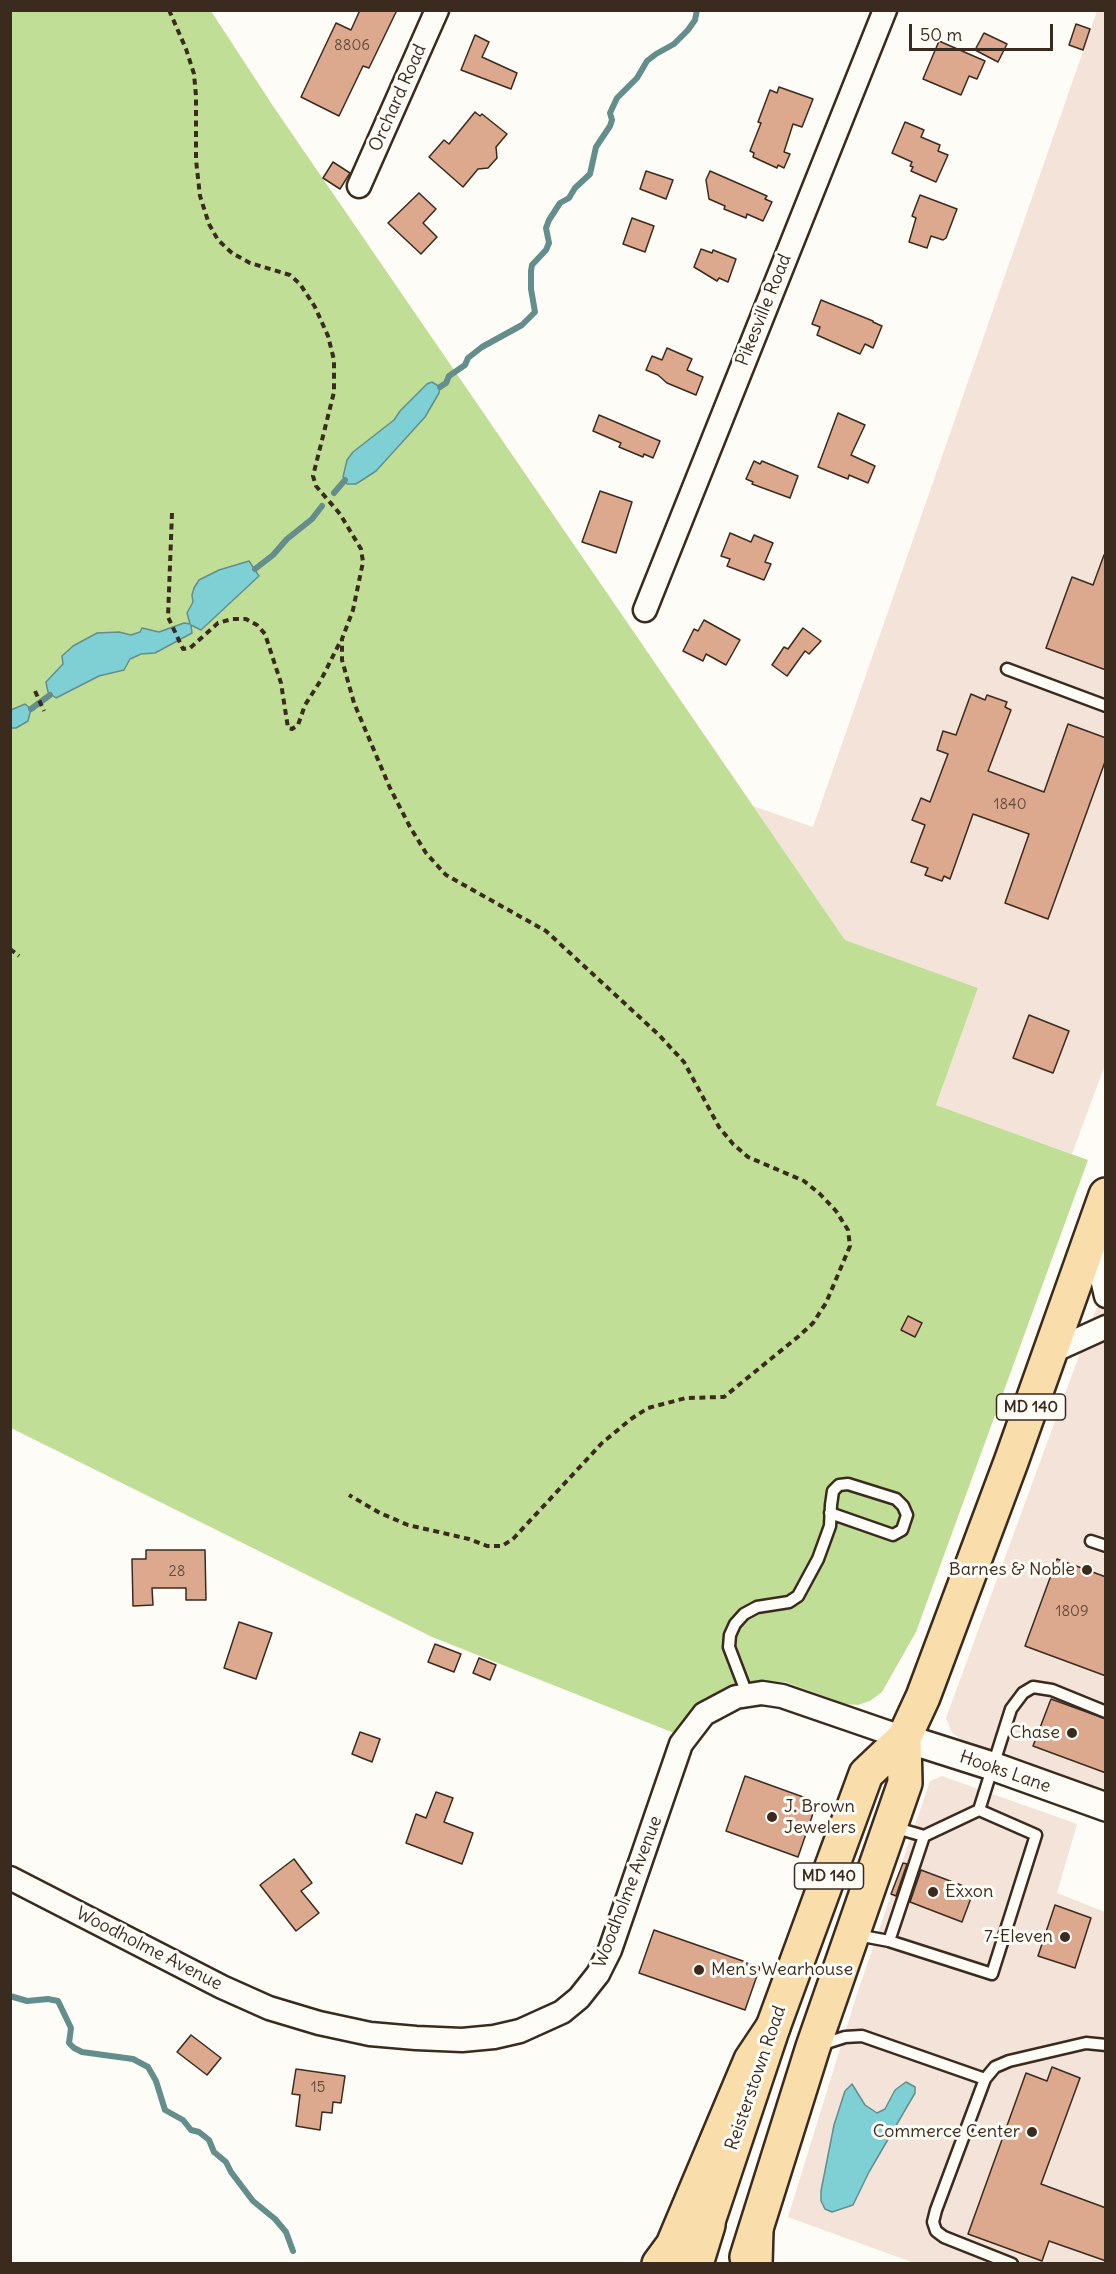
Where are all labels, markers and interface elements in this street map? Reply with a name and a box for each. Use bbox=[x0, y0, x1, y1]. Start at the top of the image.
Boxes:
scale bar bbox=[912, 12, 1056, 50]
text: 50 m bbox=[920, 23, 962, 46]
house number: 8806 bbox=[334, 37, 370, 55]
street label: Orchard Road bbox=[365, 41, 431, 155]
street label: Pikesville Road bbox=[732, 251, 796, 369]
house number: 1840 bbox=[993, 796, 1027, 814]
road number: MD 140 bbox=[996, 1394, 1066, 1420]
place label: Barnes & Noble bbox=[949, 1559, 1075, 1581]
house number: 28 bbox=[169, 1563, 185, 1581]
marker: Barnes & Noble bbox=[1080, 1563, 1094, 1577]
house number: 1809 bbox=[1055, 1603, 1089, 1621]
place label: Chase bbox=[1010, 1722, 1060, 1744]
marker: Chase bbox=[1065, 1726, 1079, 1740]
street label: Hooks Lane bbox=[957, 1746, 1053, 1798]
place label: J. Brown Jewelers bbox=[784, 1796, 856, 1838]
marker: J. Brown Jewelers bbox=[765, 1810, 779, 1824]
street label: Woodholme Avenue bbox=[589, 1813, 667, 1971]
road number: MD 140 bbox=[794, 1863, 864, 1889]
place label: Exxon bbox=[945, 1881, 993, 1903]
marker: Exxon bbox=[926, 1885, 940, 1899]
street label: Woodholme Avenue bbox=[72, 1903, 226, 1995]
place label: 7-Eleven bbox=[984, 1926, 1053, 1948]
marker: 7-Eleven bbox=[1058, 1930, 1072, 1944]
place label: Men's Wearhouse bbox=[711, 1959, 853, 1981]
marker: Men's Wearhouse bbox=[692, 1963, 706, 1977]
street label: Reisterstown Road bbox=[721, 2003, 791, 2153]
house number: 15 bbox=[311, 2079, 325, 2097]
place label: Commerce Center bbox=[873, 2121, 1020, 2143]
marker: Commerce Center bbox=[1025, 2125, 1039, 2139]

